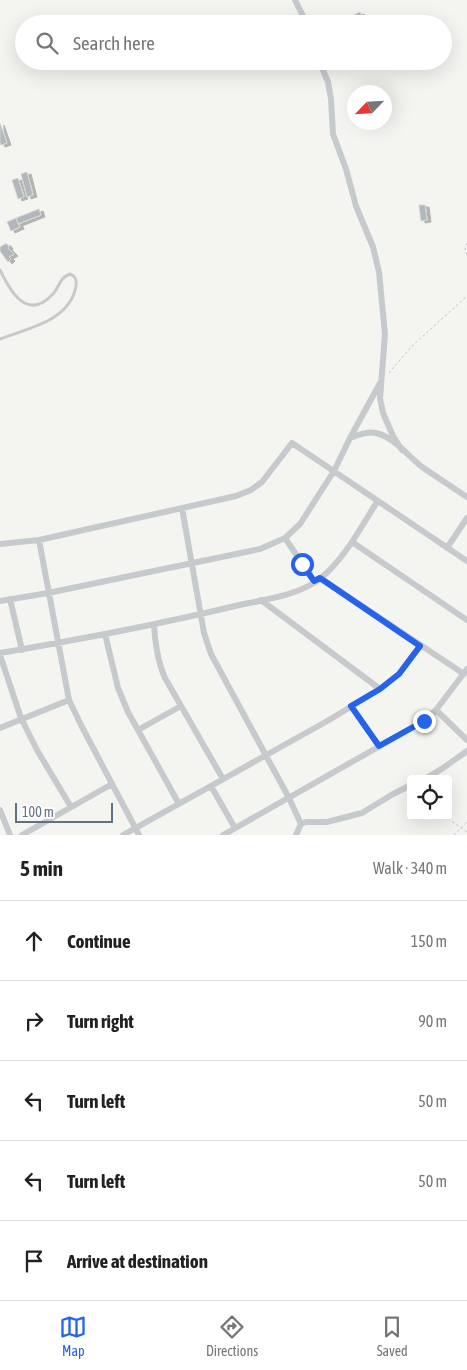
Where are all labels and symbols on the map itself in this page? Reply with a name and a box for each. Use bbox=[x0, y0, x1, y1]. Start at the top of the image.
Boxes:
north arrow bbox=[347, 85, 392, 130]
route start bbox=[291, 553, 314, 576]
route end bbox=[413, 710, 436, 733]
scale bar bbox=[15, 800, 112, 823]

